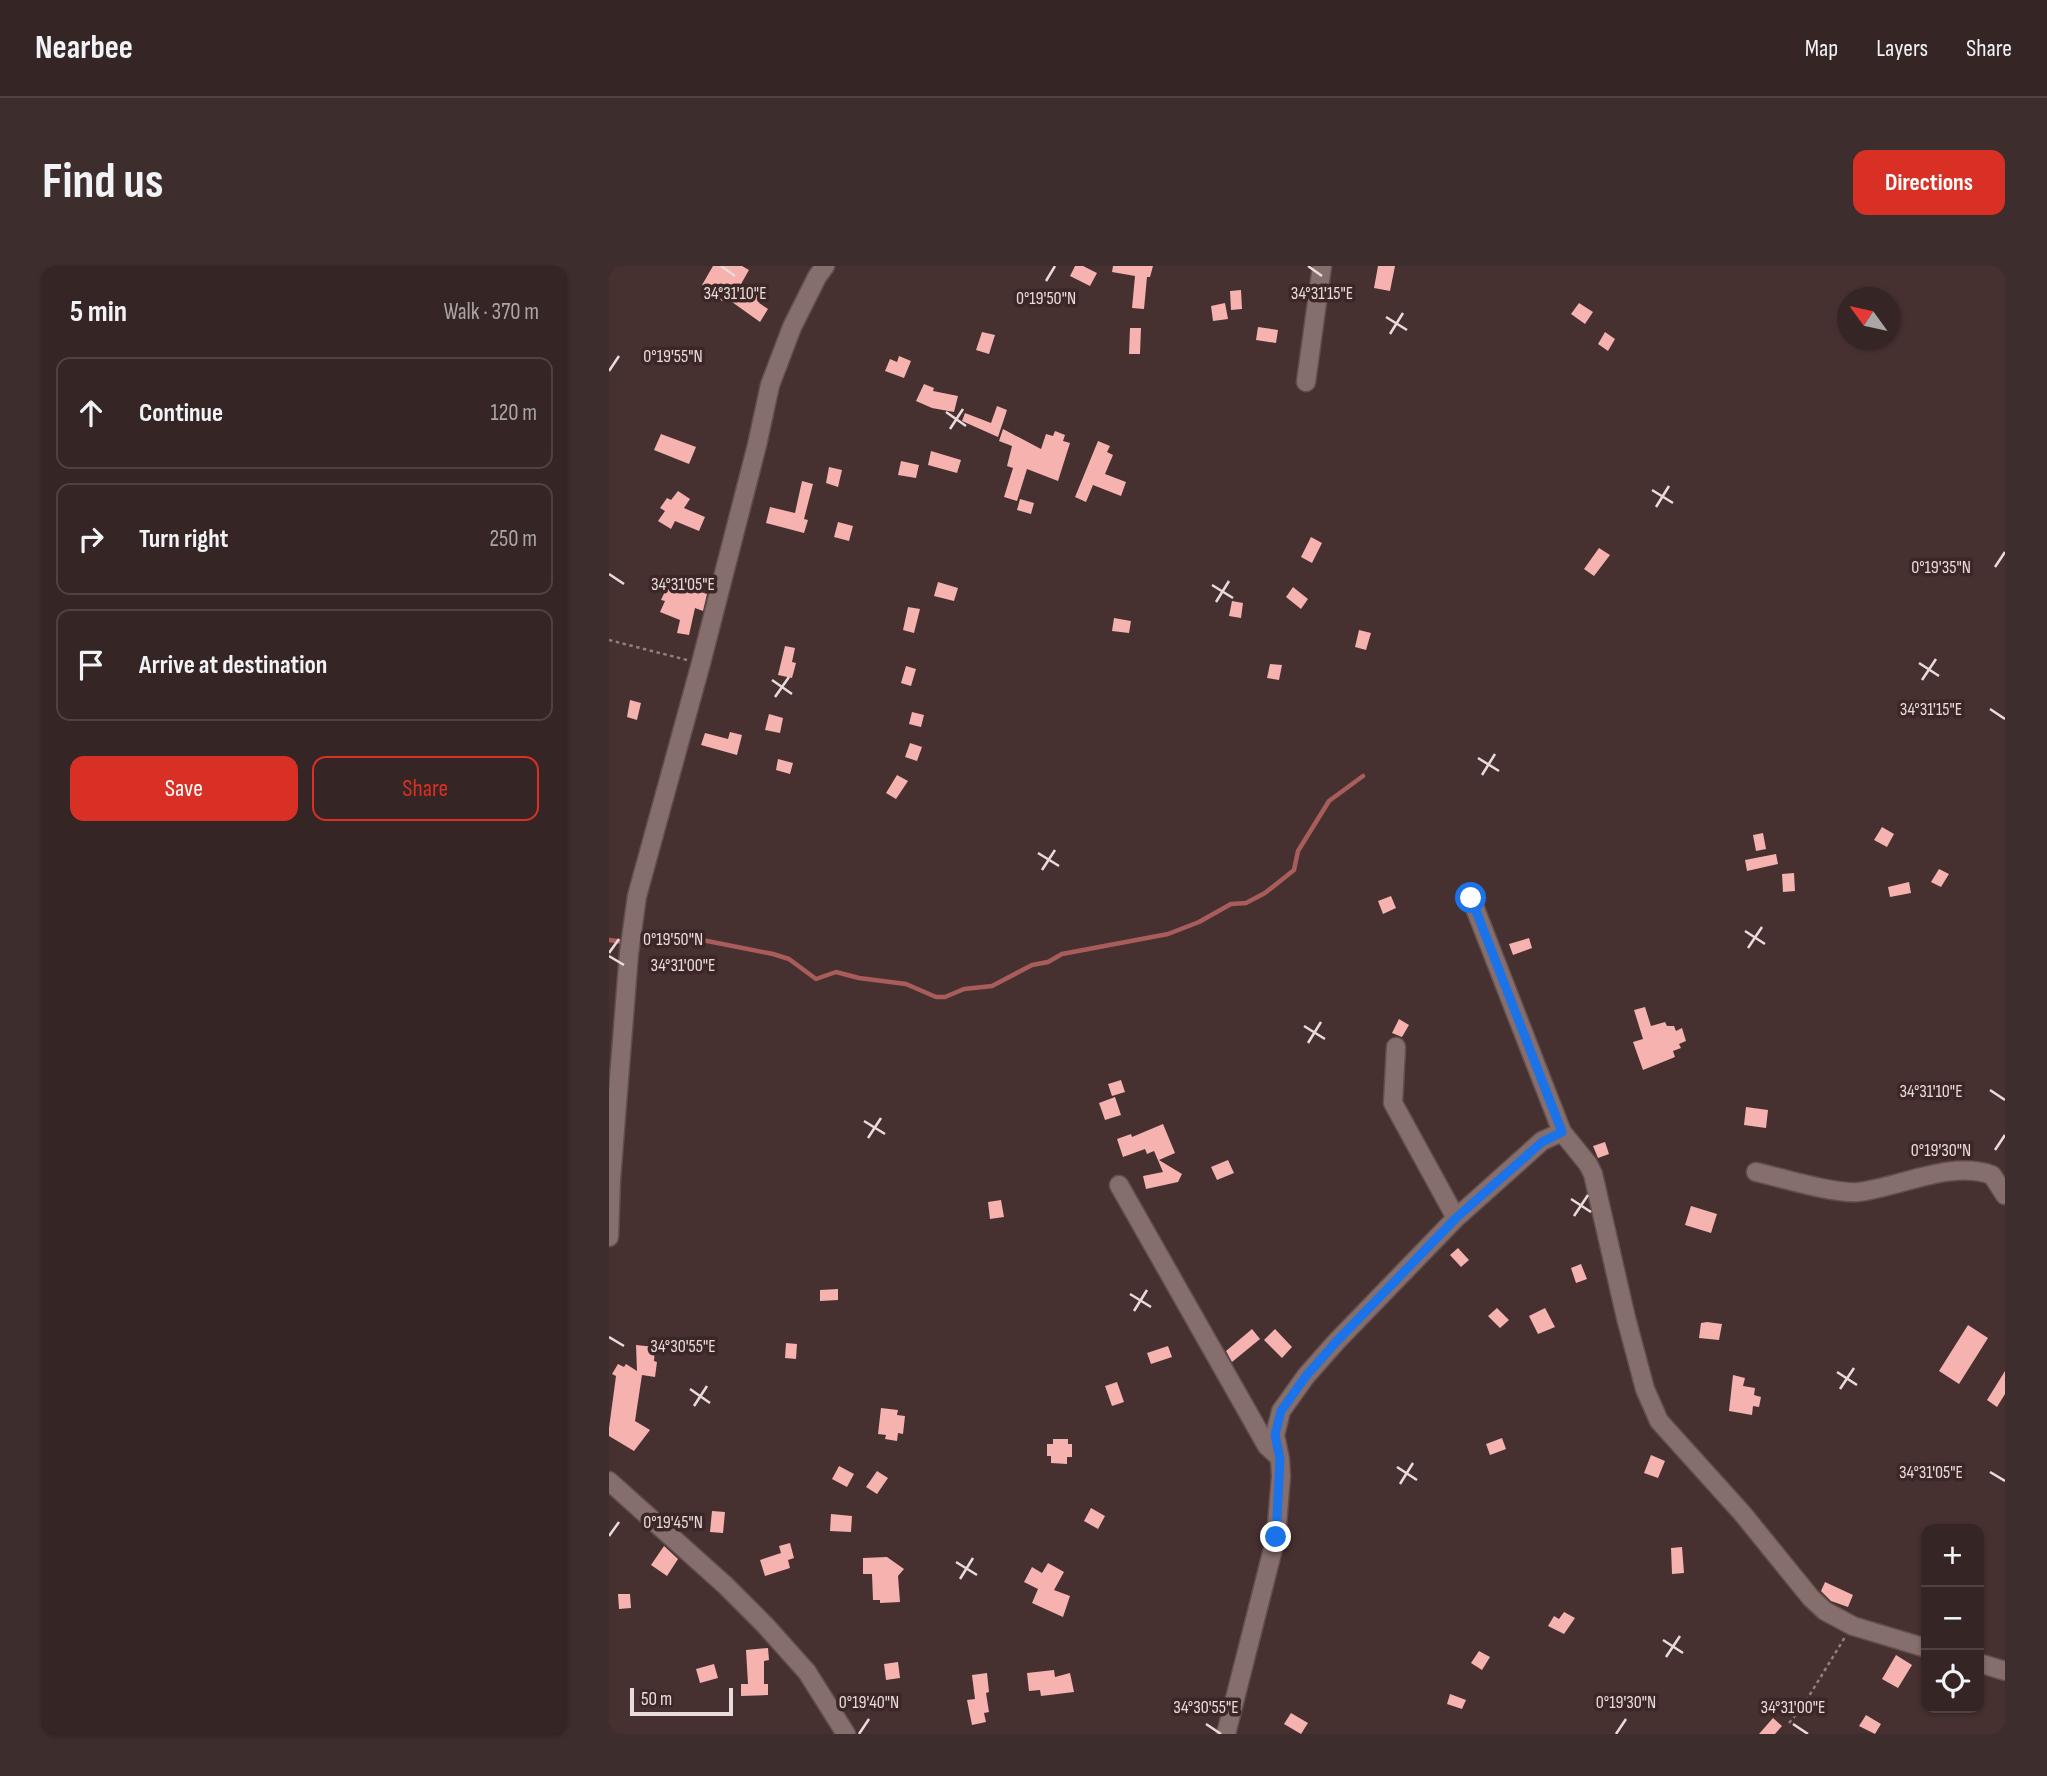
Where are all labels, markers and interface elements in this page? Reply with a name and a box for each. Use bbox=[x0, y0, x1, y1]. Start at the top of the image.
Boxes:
text: Nearbee bbox=[35, 28, 133, 68]
text: Map bbox=[1805, 34, 1838, 63]
text: Layers bbox=[1876, 34, 1928, 63]
text: Share bbox=[1966, 34, 2012, 63]
button: Directions bbox=[1853, 150, 2005, 215]
text: Find us bbox=[42, 153, 164, 212]
text: 34°31'10"E bbox=[703, 283, 767, 304]
text: 34°31'15"E bbox=[1291, 283, 1353, 304]
north arrow bbox=[1837, 287, 1900, 350]
text: 0°19'50"N bbox=[1016, 288, 1076, 309]
text: 5 min bbox=[70, 294, 127, 330]
text: Walk · 370 m bbox=[443, 298, 539, 326]
text: 0°19'55"N bbox=[643, 346, 703, 367]
icon: ahead bbox=[72, 394, 110, 432]
text: Continue bbox=[139, 398, 223, 429]
text: 120 m bbox=[491, 399, 537, 427]
icon: right bbox=[72, 520, 110, 558]
text: Turn right bbox=[139, 524, 228, 555]
text: 250 m bbox=[490, 525, 537, 553]
text: 0°19'35"N bbox=[1911, 557, 1971, 578]
text: 34°31'05"E bbox=[651, 574, 715, 595]
icon: arrive bbox=[72, 646, 110, 684]
text: Arrive at destination bbox=[139, 650, 327, 681]
text: 34°31'15"E bbox=[1900, 699, 1962, 720]
button: Save bbox=[70, 756, 298, 821]
button: Share bbox=[312, 756, 539, 821]
route start bbox=[1455, 882, 1486, 913]
text: 0°19'50"N bbox=[643, 929, 703, 950]
text: 34°31'00"E bbox=[651, 955, 715, 976]
text: 34°31'10"E bbox=[1899, 1081, 1963, 1102]
text: 0°19'30"N bbox=[1911, 1140, 1971, 1161]
text: 34°30'55"E bbox=[650, 1336, 716, 1357]
text: 34°31'05"E bbox=[1899, 1462, 1963, 1483]
text: 0°19'45"N bbox=[643, 1512, 703, 1533]
route end bbox=[1260, 1521, 1291, 1552]
map controls bbox=[1921, 1524, 1984, 1713]
button: + bbox=[1921, 1524, 1984, 1587]
button: − bbox=[1921, 1587, 1984, 1650]
button: locate bbox=[1921, 1650, 1984, 1713]
scale bar bbox=[630, 1685, 733, 1717]
text: 50 m bbox=[641, 1688, 672, 1711]
text: 0°19'40"N bbox=[839, 1692, 899, 1713]
text: 0°19'30"N bbox=[1596, 1692, 1656, 1713]
text: 34°30'55"E bbox=[1173, 1697, 1239, 1718]
text: 34°31'00"E bbox=[1761, 1697, 1825, 1718]

